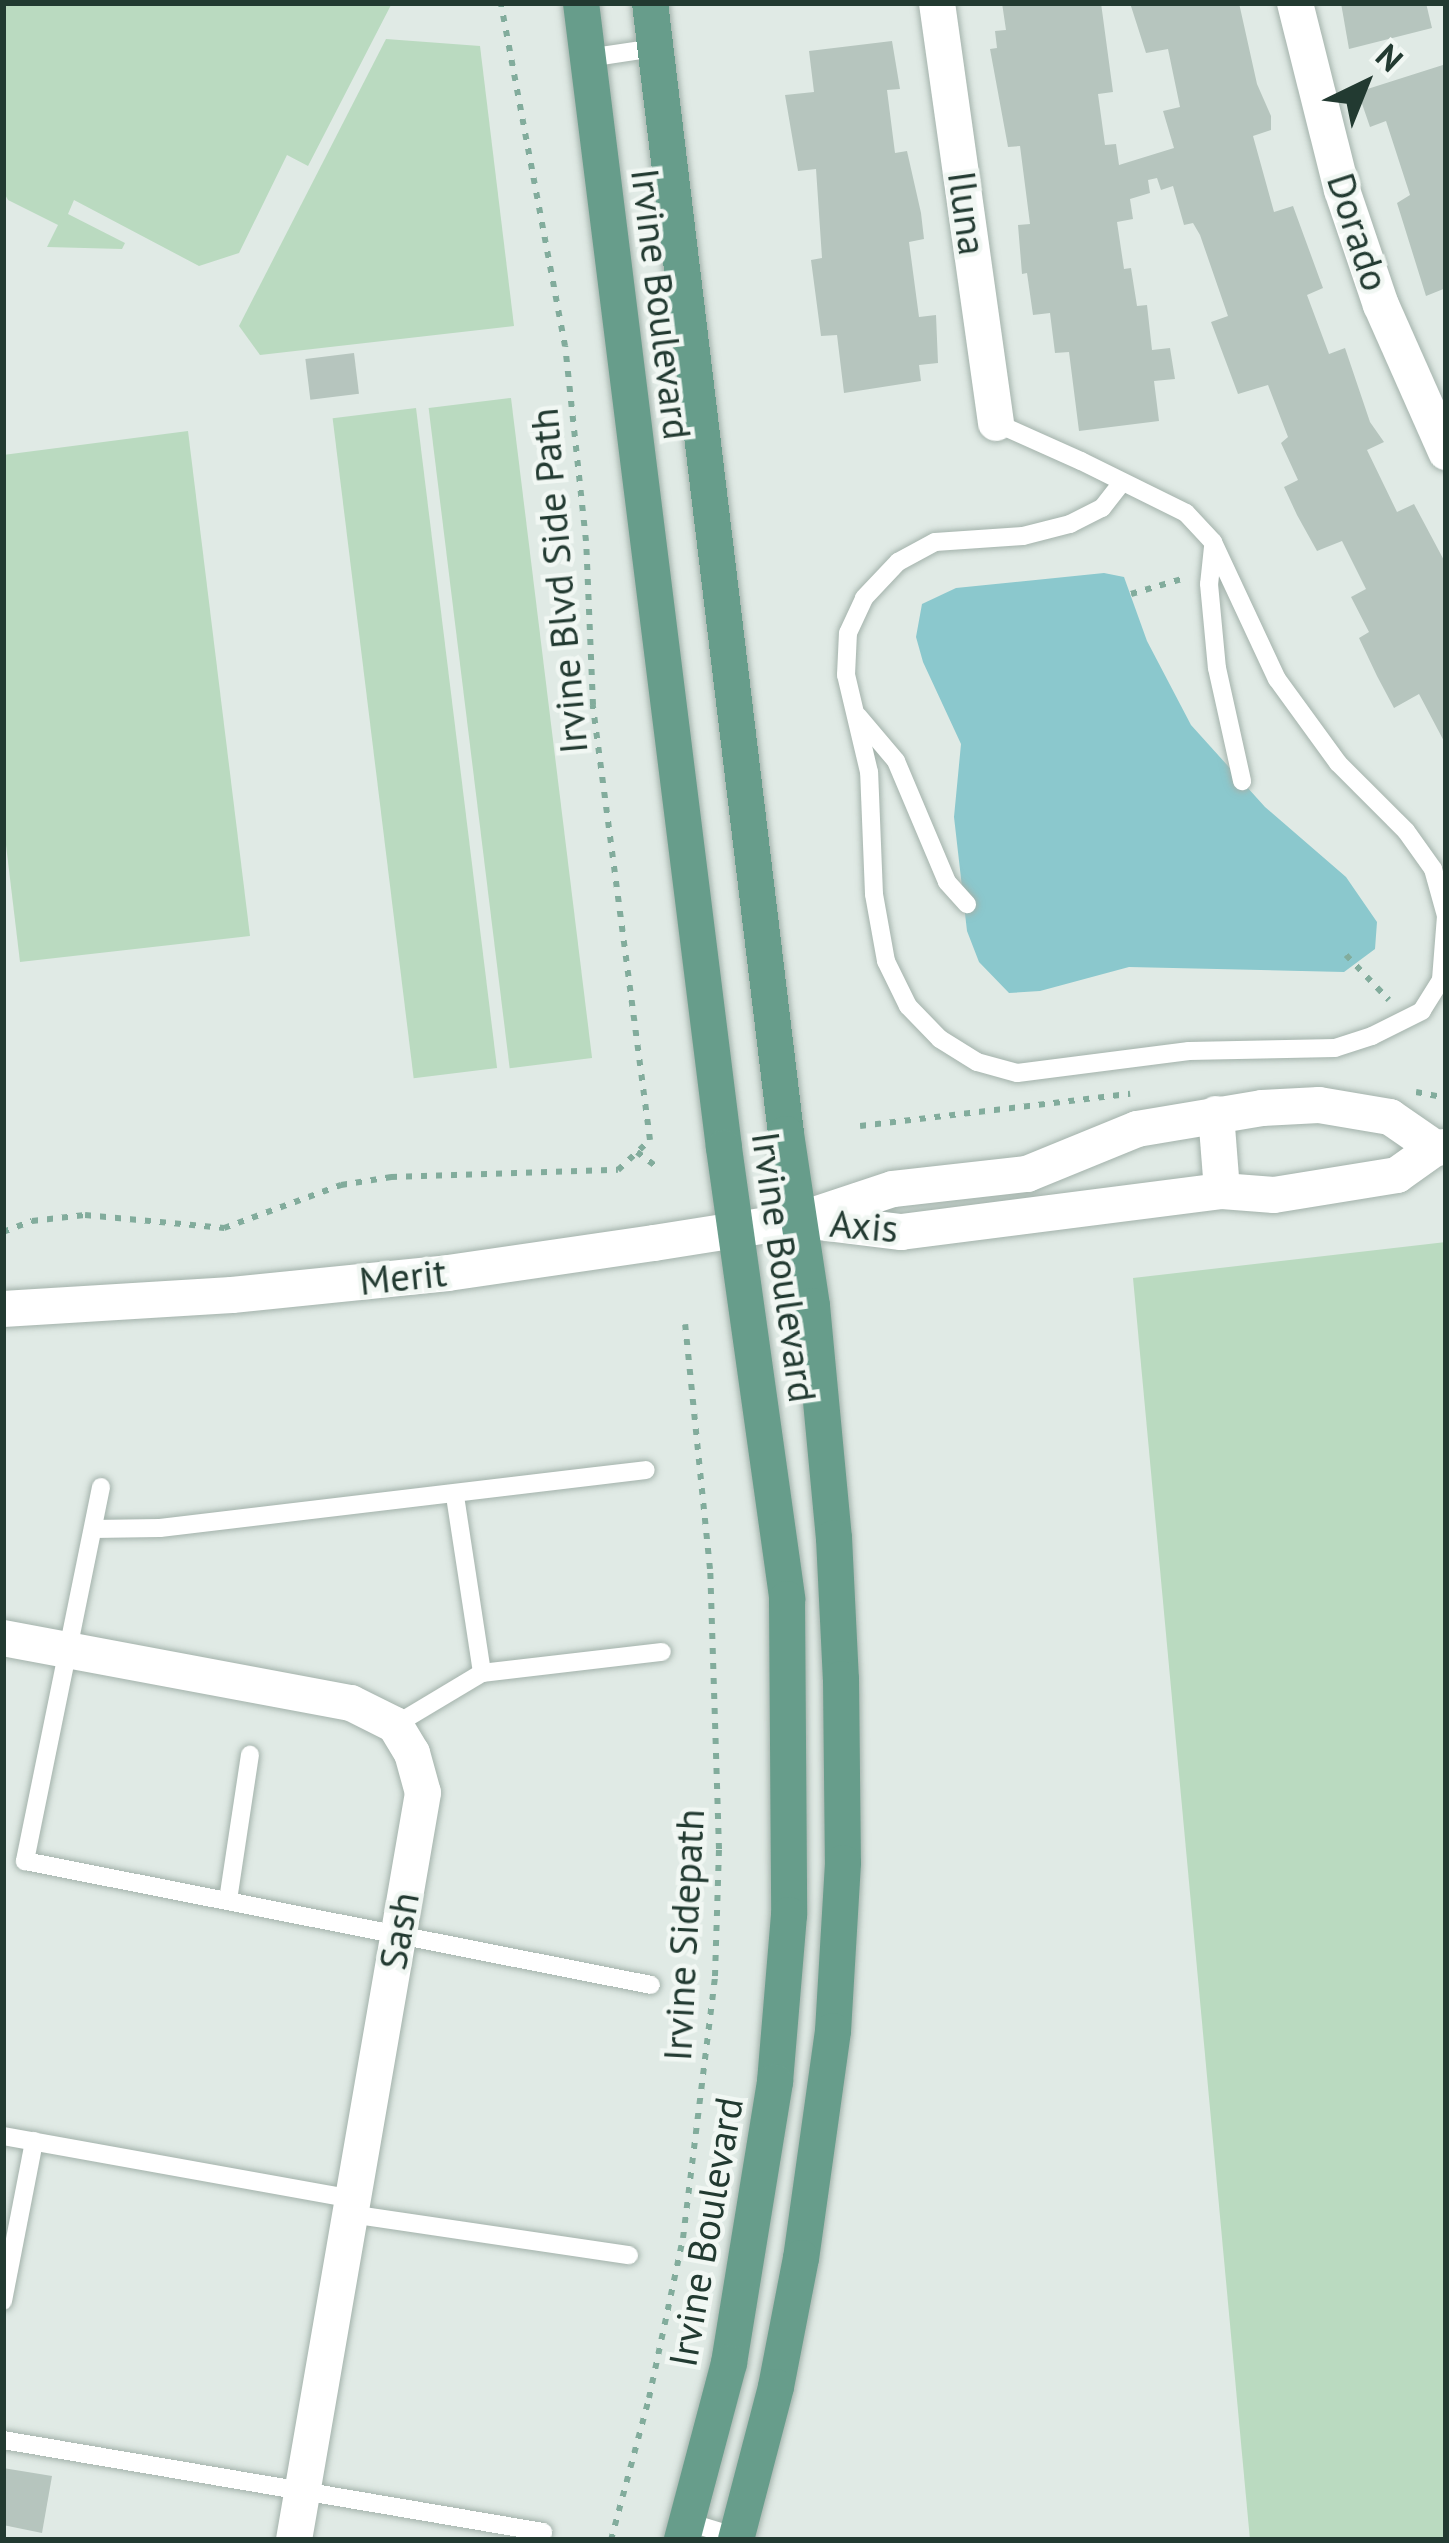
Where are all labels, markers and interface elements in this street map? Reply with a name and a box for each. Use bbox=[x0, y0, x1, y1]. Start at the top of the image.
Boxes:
north arrow bbox=[1305, 24, 1425, 144]
text: N bbox=[1367, 34, 1412, 80]
street label: Irvine Boulevard bbox=[621, 166, 701, 442]
street label: Dorado bbox=[1317, 167, 1399, 297]
street label: Iluna bbox=[938, 168, 996, 258]
street label: Irvine Blvd Side Path bbox=[521, 406, 597, 756]
street label: Irvine Boulevard bbox=[742, 1129, 826, 1405]
street label: Axis bbox=[828, 1200, 900, 1252]
street label: Merit bbox=[357, 1249, 449, 1305]
street label: Irvine Sidepath bbox=[654, 1808, 714, 2062]
street label: Sash bbox=[369, 1889, 429, 1973]
street label: Irvine Boulevard bbox=[659, 2094, 753, 2370]

